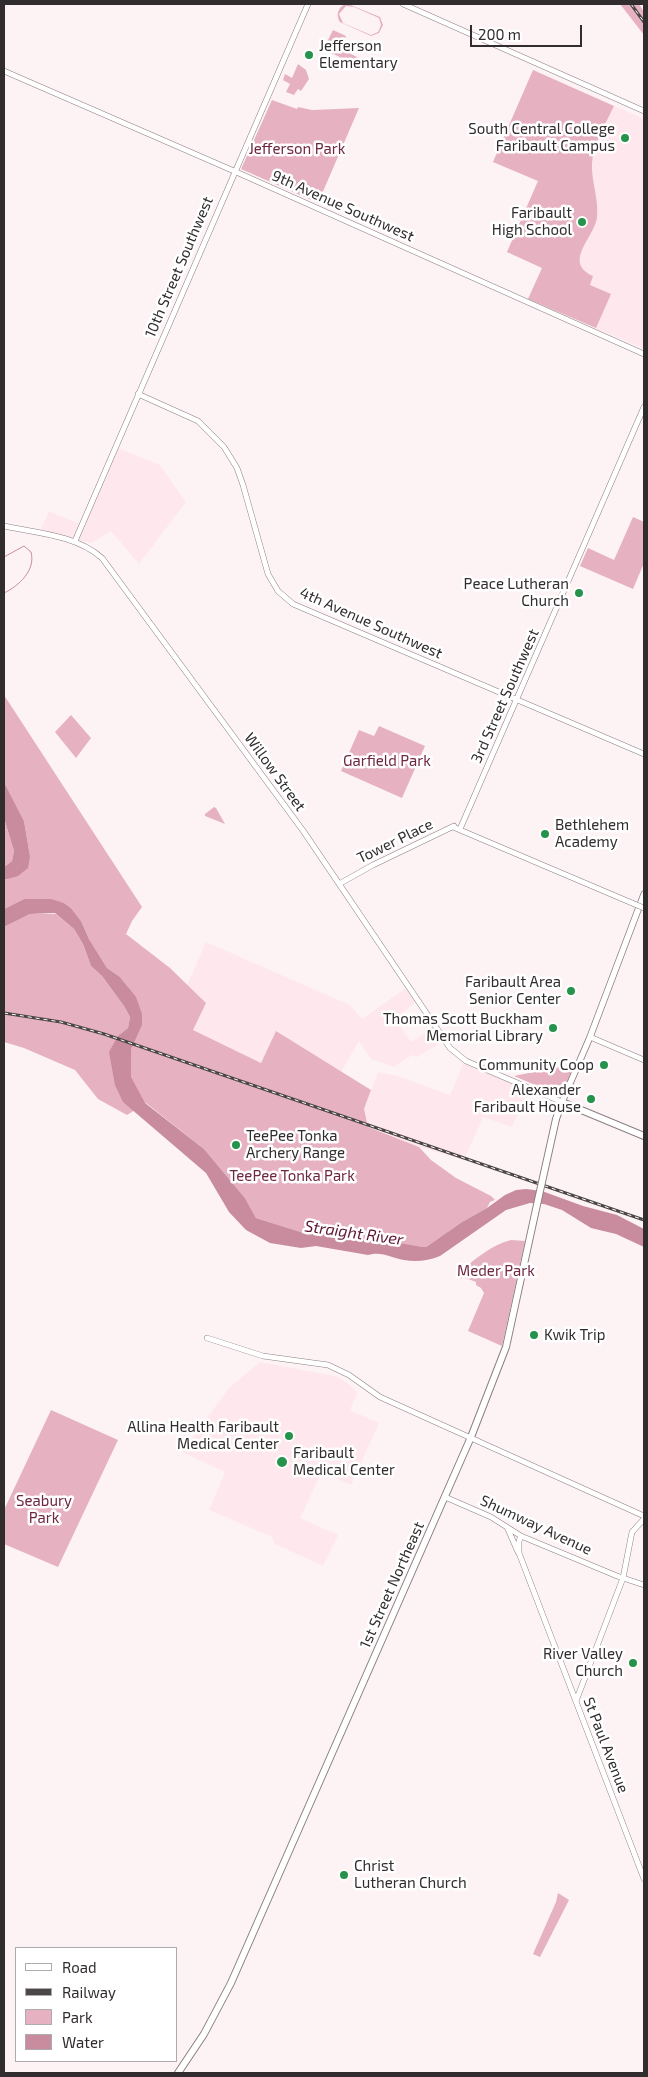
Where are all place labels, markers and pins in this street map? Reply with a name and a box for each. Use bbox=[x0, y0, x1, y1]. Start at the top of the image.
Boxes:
place label: Jefferson Elementary bbox=[319, 37, 398, 72]
marker: Jefferson Elementary bbox=[303, 49, 315, 61]
place label: South Central College Faribault Campus bbox=[468, 120, 615, 155]
marker: South Central College Faribault Campus bbox=[619, 132, 631, 144]
place label: Faribault High School bbox=[492, 204, 572, 239]
marker: Faribault High School bbox=[576, 216, 588, 228]
place label: Peace Lutheran Church bbox=[464, 575, 569, 610]
marker: Peace Lutheran Church bbox=[573, 587, 585, 599]
place label: Bethlehem Academy bbox=[555, 816, 629, 851]
marker: Bethlehem Academy bbox=[539, 828, 551, 840]
place label: Faribault Area Senior Center bbox=[465, 973, 561, 1008]
marker: Faribault Area Senior Center bbox=[565, 985, 577, 997]
place label: Thomas Scott Buckham Memorial Library bbox=[383, 1010, 543, 1045]
marker: Thomas Scott Buckham Memorial Library bbox=[547, 1022, 559, 1034]
place label: Community Coop bbox=[478, 1056, 594, 1074]
marker: Community Coop bbox=[598, 1059, 610, 1071]
place label: Alexander Faribault House bbox=[474, 1081, 581, 1116]
marker: Alexander Faribault House bbox=[585, 1093, 597, 1105]
place label: TeePee Tonka Archery Range bbox=[246, 1127, 345, 1162]
marker: TeePee Tonka Archery Range bbox=[230, 1139, 242, 1151]
place label: Kwik Trip bbox=[544, 1326, 605, 1344]
marker: Kwik Trip bbox=[528, 1329, 540, 1341]
place label: Allina Health Faribault Medical Center bbox=[127, 1418, 279, 1453]
marker: Allina Health Faribault Medical Center bbox=[283, 1430, 295, 1442]
place label: Faribault Medical Center bbox=[293, 1444, 395, 1479]
marker: Faribault Medical Center bbox=[275, 1455, 289, 1469]
place label: River Valley Church bbox=[543, 1645, 623, 1680]
marker: River Valley Church bbox=[627, 1657, 639, 1669]
place label: Christ Lutheran Church bbox=[354, 1857, 467, 1892]
marker: Christ Lutheran Church bbox=[338, 1869, 350, 1881]

